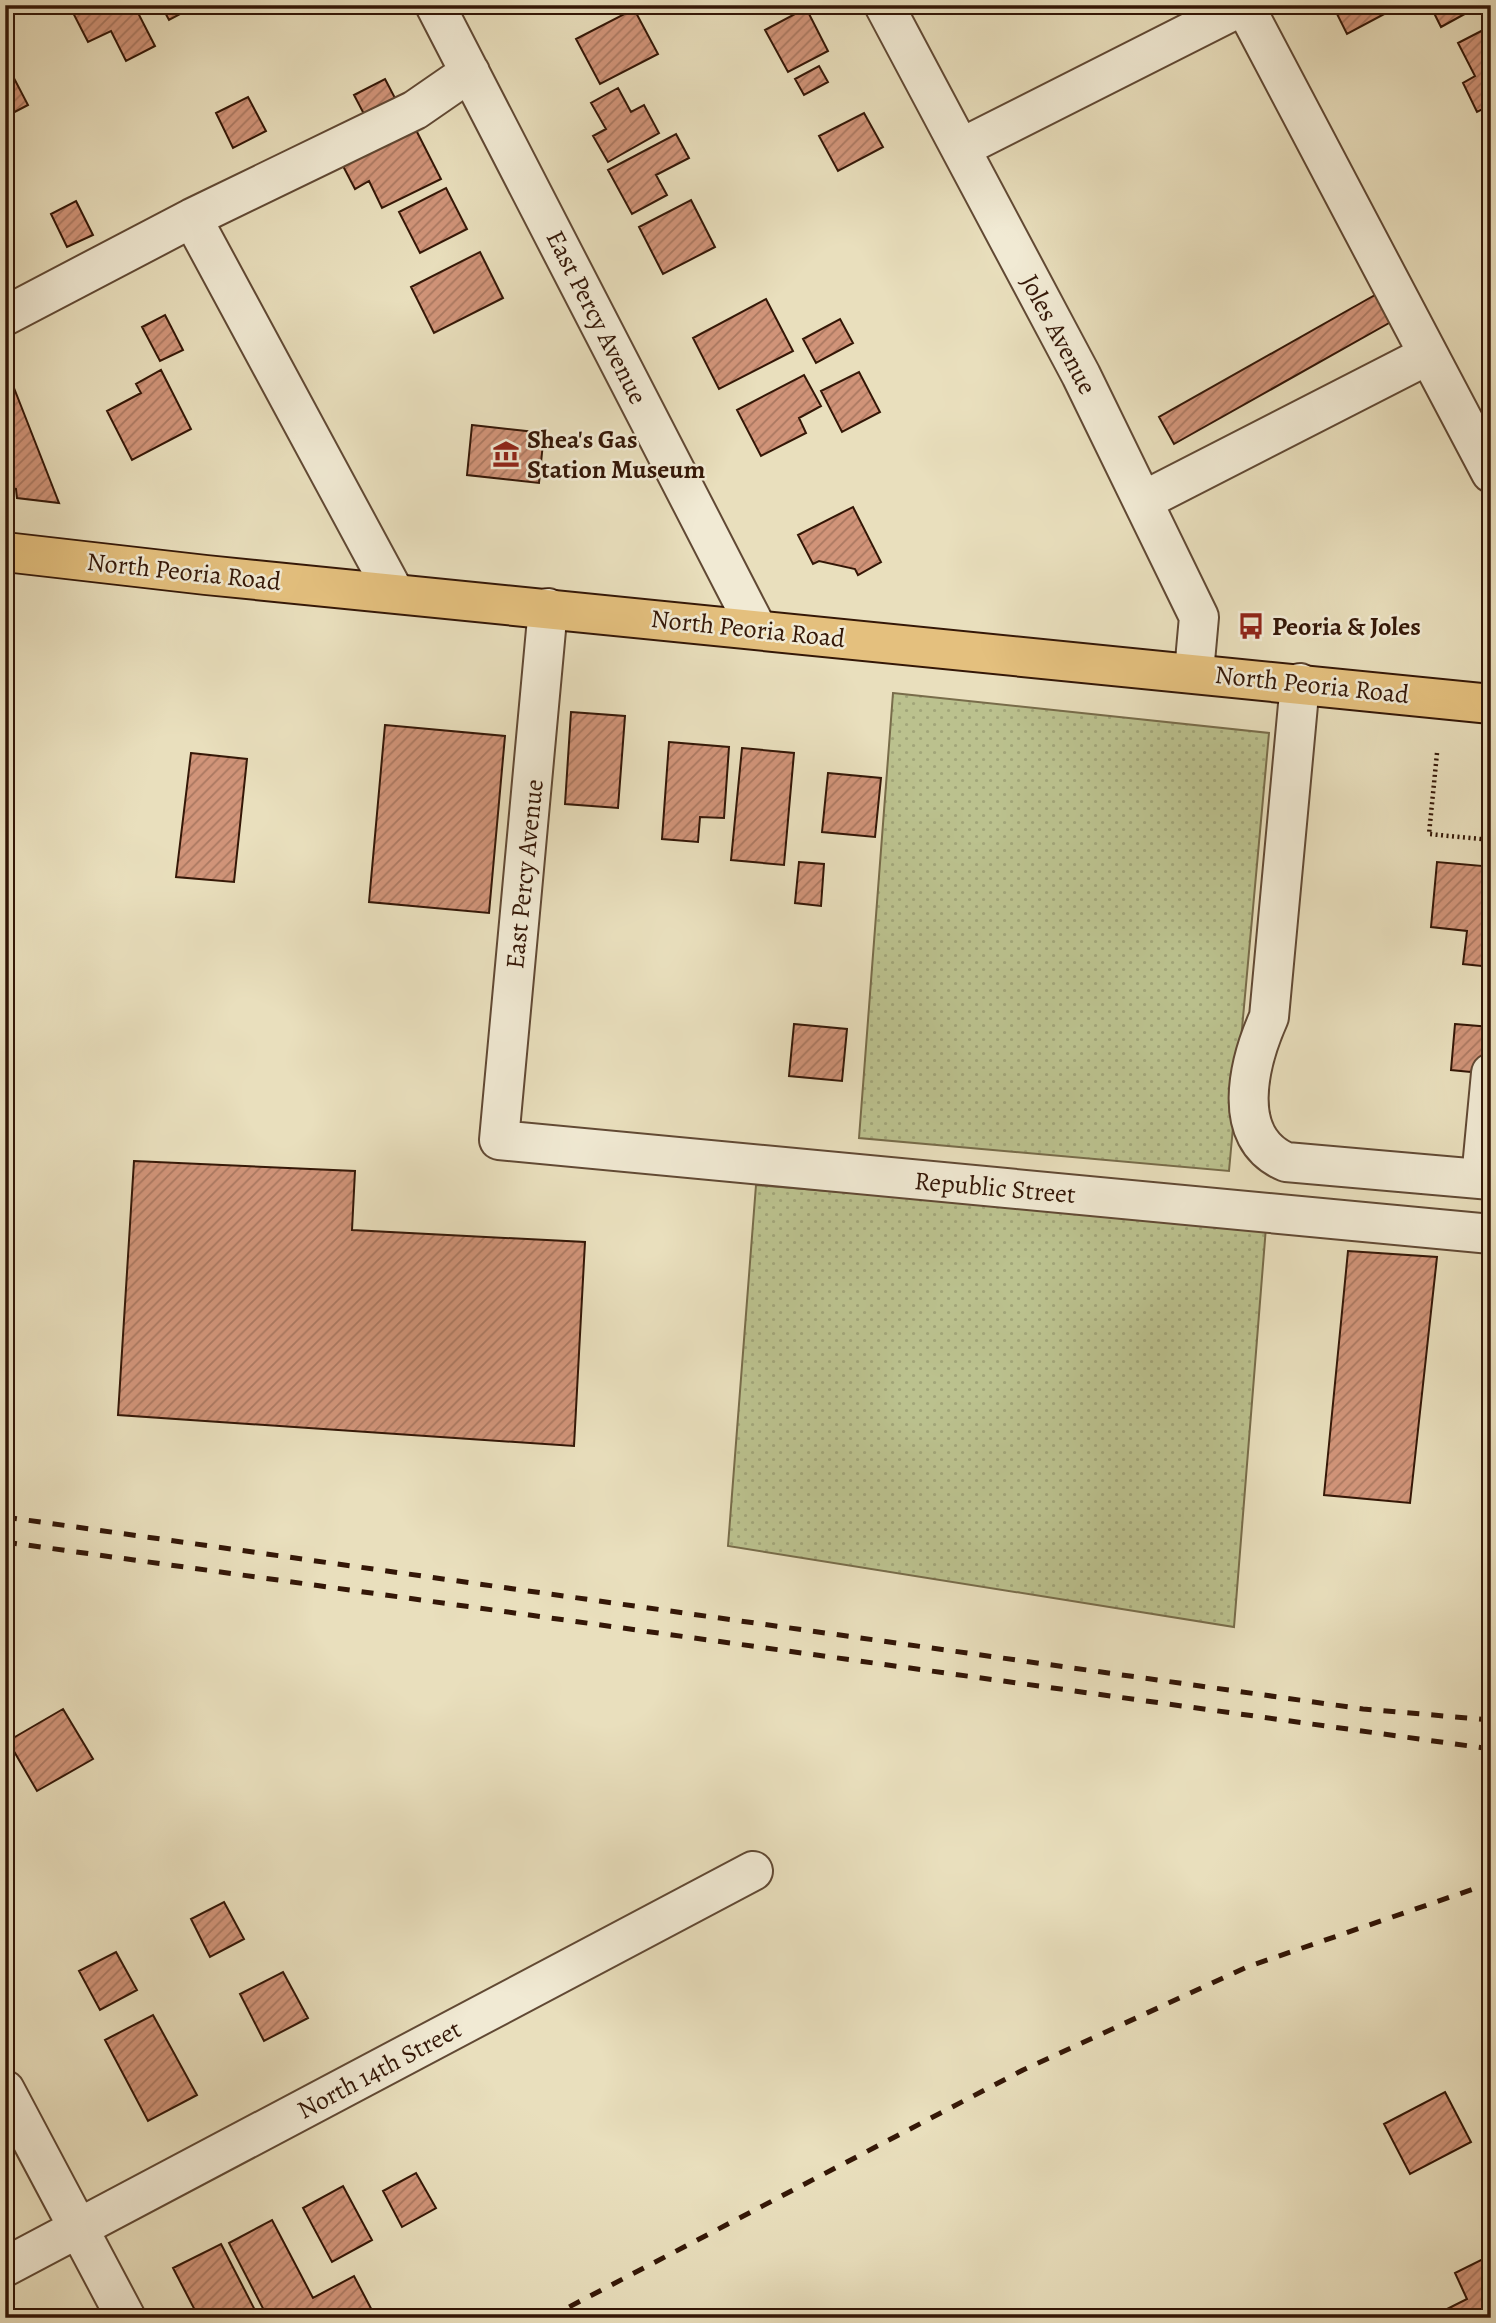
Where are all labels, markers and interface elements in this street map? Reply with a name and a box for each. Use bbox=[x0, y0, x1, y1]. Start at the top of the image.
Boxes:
street label: East Percy Avenue bbox=[538, 224, 655, 410]
street label: Joles Avenue bbox=[1012, 268, 1105, 400]
place label: Shea's Gas Station Museum bbox=[527, 422, 705, 487]
museum icon: Shea's Gas Station Museum bbox=[491, 439, 521, 469]
street label: North Peoria Road bbox=[85, 544, 283, 599]
street label: North Peoria Road bbox=[649, 601, 847, 656]
place label: Peoria & Joles bbox=[1272, 609, 1421, 644]
bus stop icon: Peoria & Joles bbox=[1236, 611, 1266, 641]
street label: North Peoria Road bbox=[1213, 657, 1411, 712]
street label: East Percy Avenue bbox=[497, 777, 552, 971]
street label: Republic Street bbox=[913, 1163, 1077, 1212]
street label: North 14th Street bbox=[291, 2011, 468, 2127]

